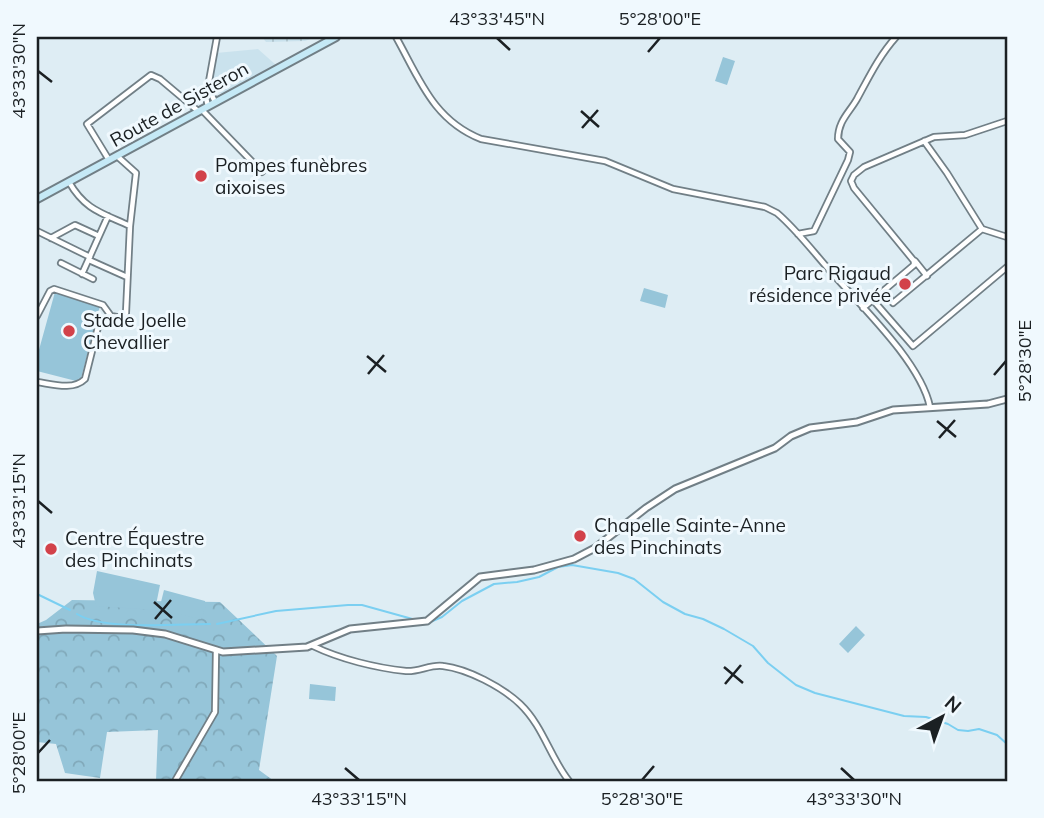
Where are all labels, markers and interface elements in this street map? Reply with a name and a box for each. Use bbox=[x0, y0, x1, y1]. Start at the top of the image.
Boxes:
text: 43°33'45"N bbox=[449, 7, 545, 30]
text: 5°28'00"E bbox=[619, 7, 701, 30]
text: 43°33'30"N bbox=[7, 23, 30, 119]
street label: Route de Sisteron bbox=[106, 56, 252, 152]
place label: Pompes funèbres aixoises bbox=[215, 153, 367, 199]
marker: Pompes funèbres aixoises bbox=[193, 168, 209, 184]
place label: Parc Rigaud résidence privée bbox=[749, 261, 891, 307]
marker: Parc Rigaud résidence privée bbox=[897, 276, 913, 292]
place label: Stade Joelle Chevallier bbox=[83, 308, 186, 354]
text: 5°28'30"E bbox=[1013, 320, 1036, 402]
marker: Stade Joelle Chevallier bbox=[61, 323, 77, 339]
text: 43°33'15"N bbox=[7, 453, 30, 549]
place label: Chapelle Sainte-Anne des Pinchinats bbox=[594, 513, 786, 559]
place label: Centre Équestre des Pinchinats bbox=[65, 526, 204, 572]
marker: Chapelle Sainte-Anne des Pinchinats bbox=[572, 528, 588, 544]
marker: Centre Équestre des Pinchinats bbox=[43, 541, 59, 557]
north arrow bbox=[908, 682, 978, 752]
text: N bbox=[940, 690, 966, 718]
text: 5°28'00"E bbox=[7, 712, 30, 794]
text: 43°33'15"N bbox=[311, 787, 407, 810]
text: 5°28'30"E bbox=[601, 787, 683, 810]
text: 43°33'30"N bbox=[806, 787, 902, 810]

